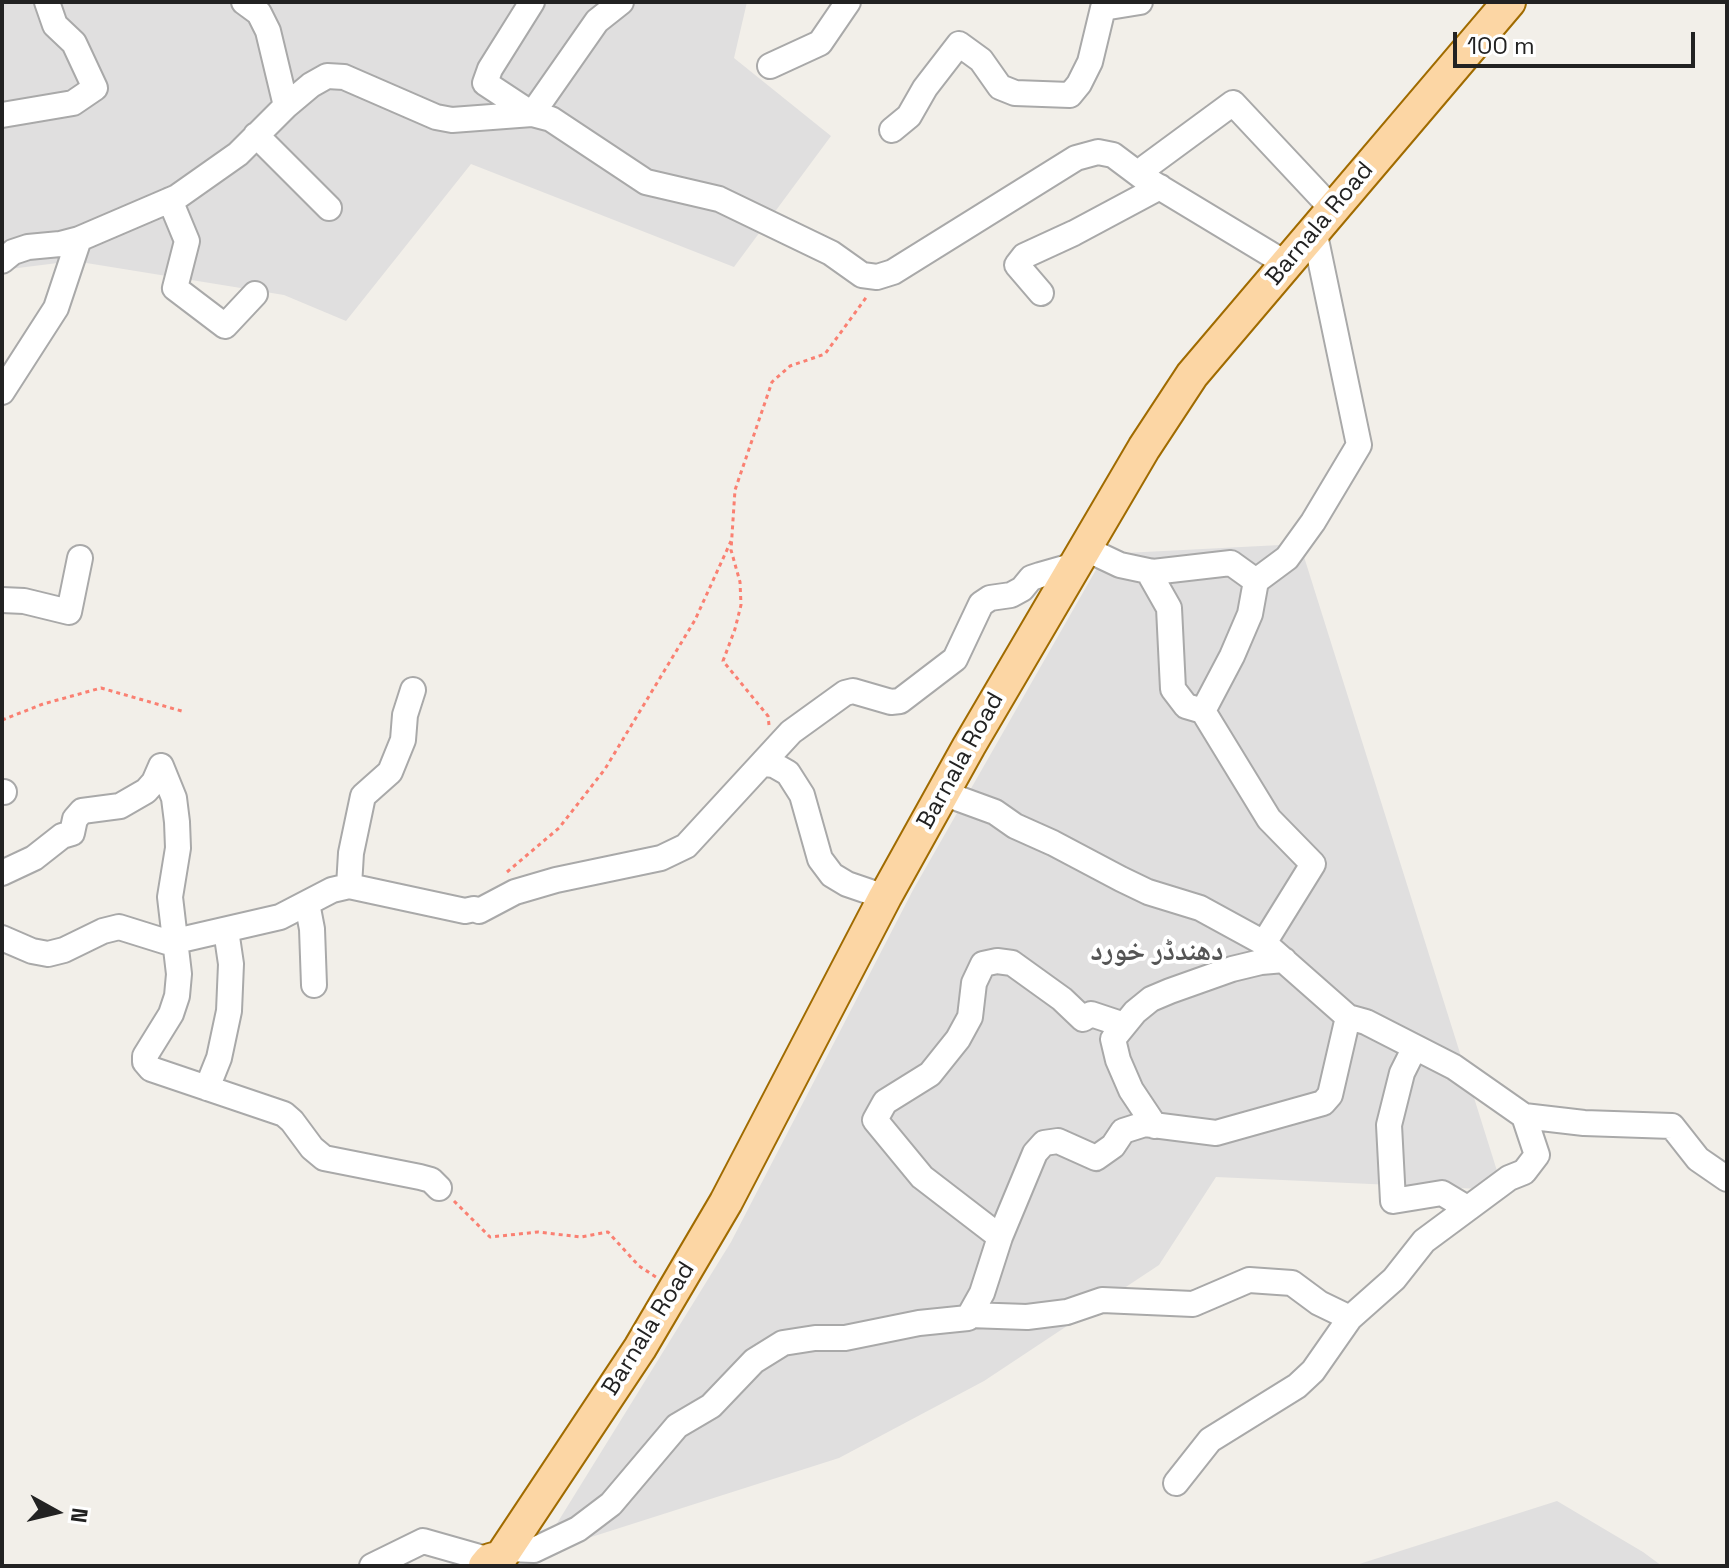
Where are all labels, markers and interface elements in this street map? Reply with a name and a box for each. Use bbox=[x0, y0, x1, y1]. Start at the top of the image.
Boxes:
scale bar bbox=[1457, 16, 1699, 66]
text: 100 m bbox=[1467, 30, 1535, 61]
street label: Barnala Road bbox=[1260, 157, 1380, 291]
street label: Barnala Road bbox=[912, 688, 1010, 834]
district label: دھندڈر خورد bbox=[1091, 935, 1223, 969]
street label: Barnala Road bbox=[597, 1257, 701, 1401]
north arrow bbox=[16, 1472, 96, 1552]
text: N bbox=[65, 1506, 95, 1525]

